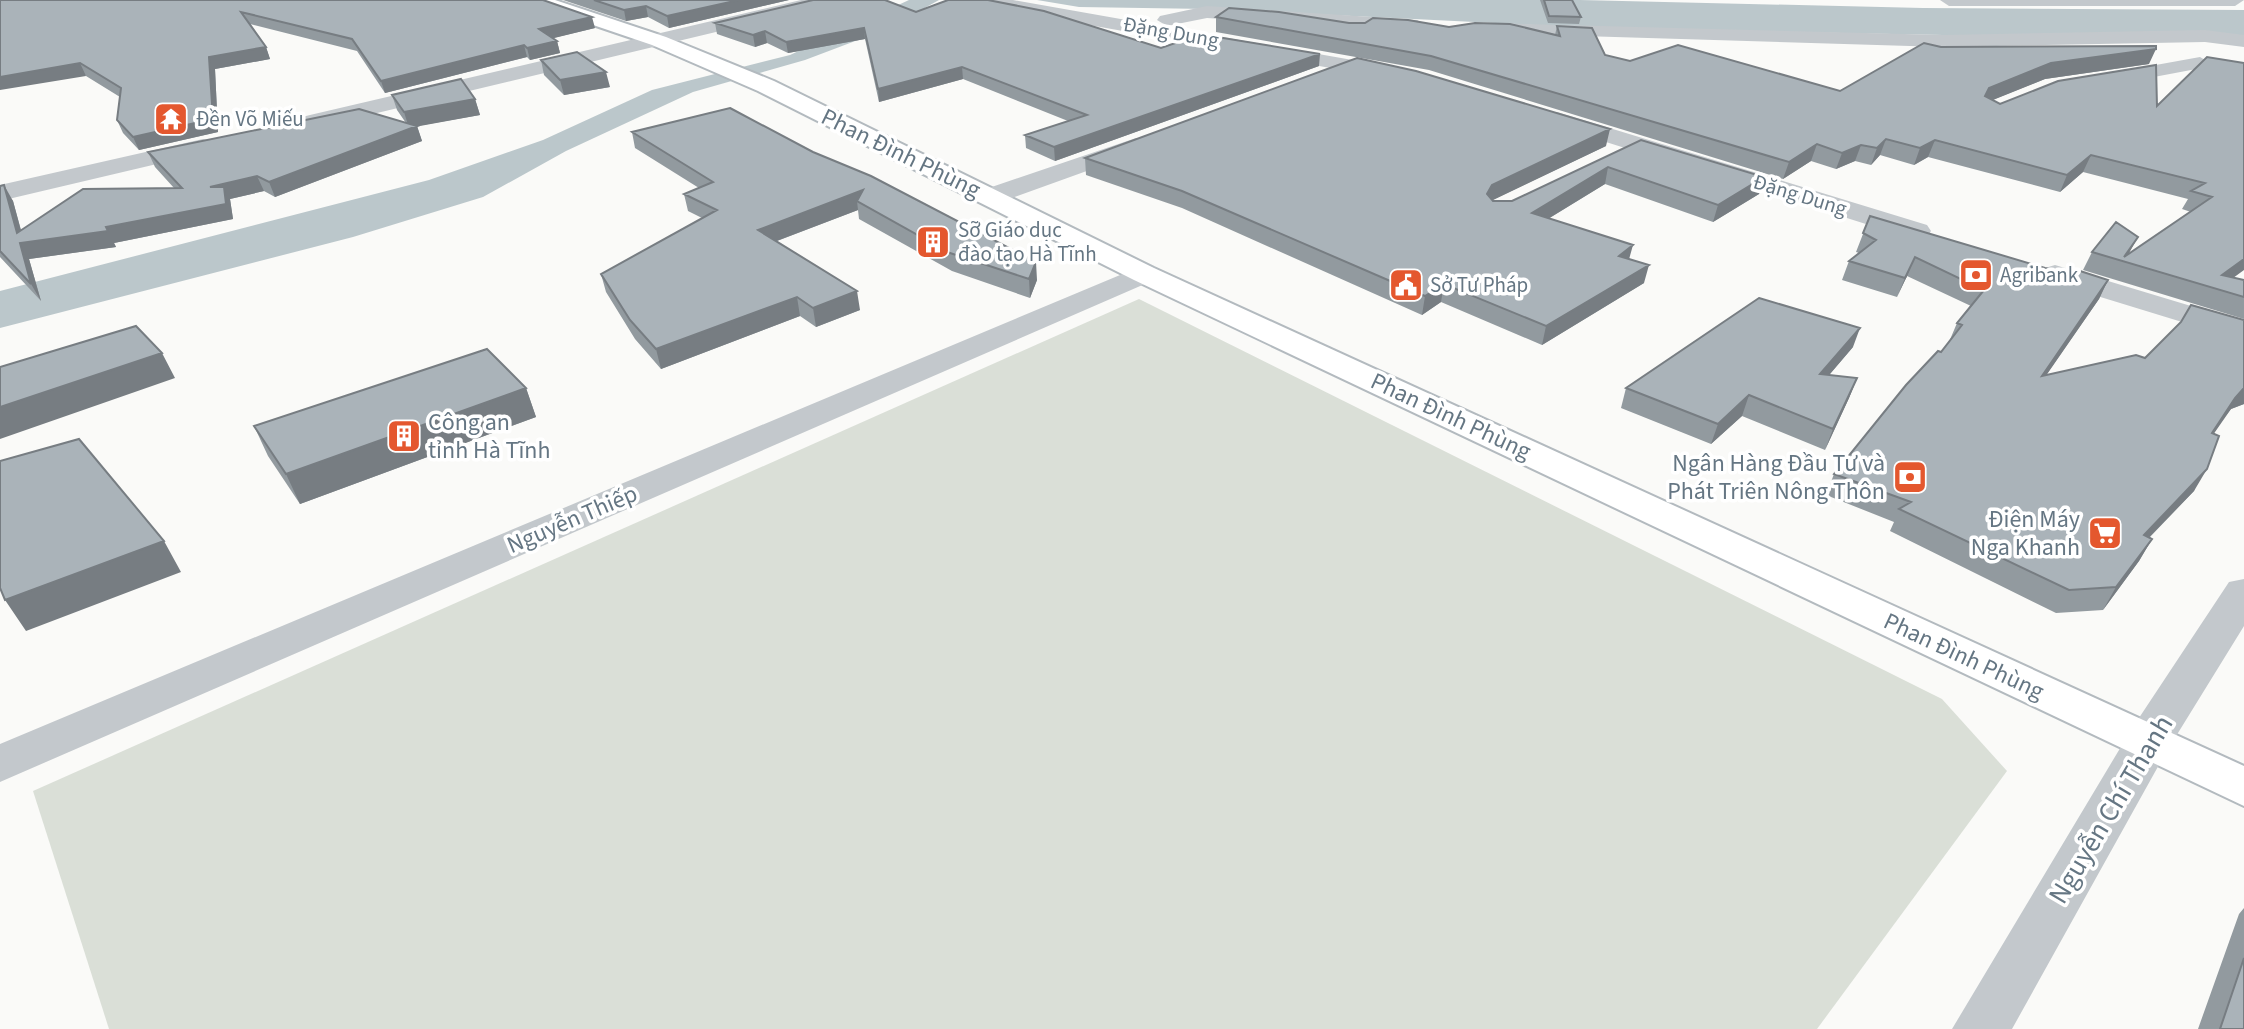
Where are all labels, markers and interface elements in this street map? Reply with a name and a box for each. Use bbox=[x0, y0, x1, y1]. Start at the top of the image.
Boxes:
street label: Đặng Dung bbox=[1121, 9, 1222, 55]
temple icon: Đền Võ Miếu bbox=[152, 100, 190, 138]
street label: Phan Đình Phùng bbox=[815, 100, 987, 207]
place label: Đền Võ Miếu bbox=[196, 104, 304, 134]
street label: Đặng Dung bbox=[1749, 167, 1851, 224]
place label: Sỡ Giáo dục đào tạo Hà Tĩnh bbox=[958, 215, 1097, 269]
building icon: Sỡ Giáo dục đào tạo Hà Tĩnh bbox=[914, 223, 952, 261]
bank icon: Agribank bbox=[1957, 256, 1995, 294]
place label: Agribank bbox=[2000, 260, 2079, 290]
public building icon: Sở Tư Pháp bbox=[1387, 266, 1425, 304]
place label: Sở Tư Pháp bbox=[1430, 270, 1528, 300]
street label: Phan Đình Phùng bbox=[1365, 364, 1537, 469]
place label: Công an tỉnh Hà Tĩnh bbox=[428, 405, 551, 468]
building icon: Công an tỉnh Hà Tĩnh bbox=[385, 417, 423, 455]
place label: Ngân Hàng Đầu Tư và Phát Triên Nông Thôn bbox=[1667, 446, 1885, 509]
bank icon: Ngân Hàng Đầu Tư và Phát Triên Nông Thôn bbox=[1891, 458, 1929, 496]
street label: Nguyễn Thiếp bbox=[502, 476, 643, 563]
place label: Điện Máy Nga Khanh bbox=[1971, 502, 2080, 565]
supermarket icon: Điện Máy Nga Khanh bbox=[2086, 514, 2124, 552]
street label: Phan Đình Phùng bbox=[1878, 604, 2050, 709]
street label: Nguyễn Chí Thanh bbox=[2039, 708, 2183, 911]

